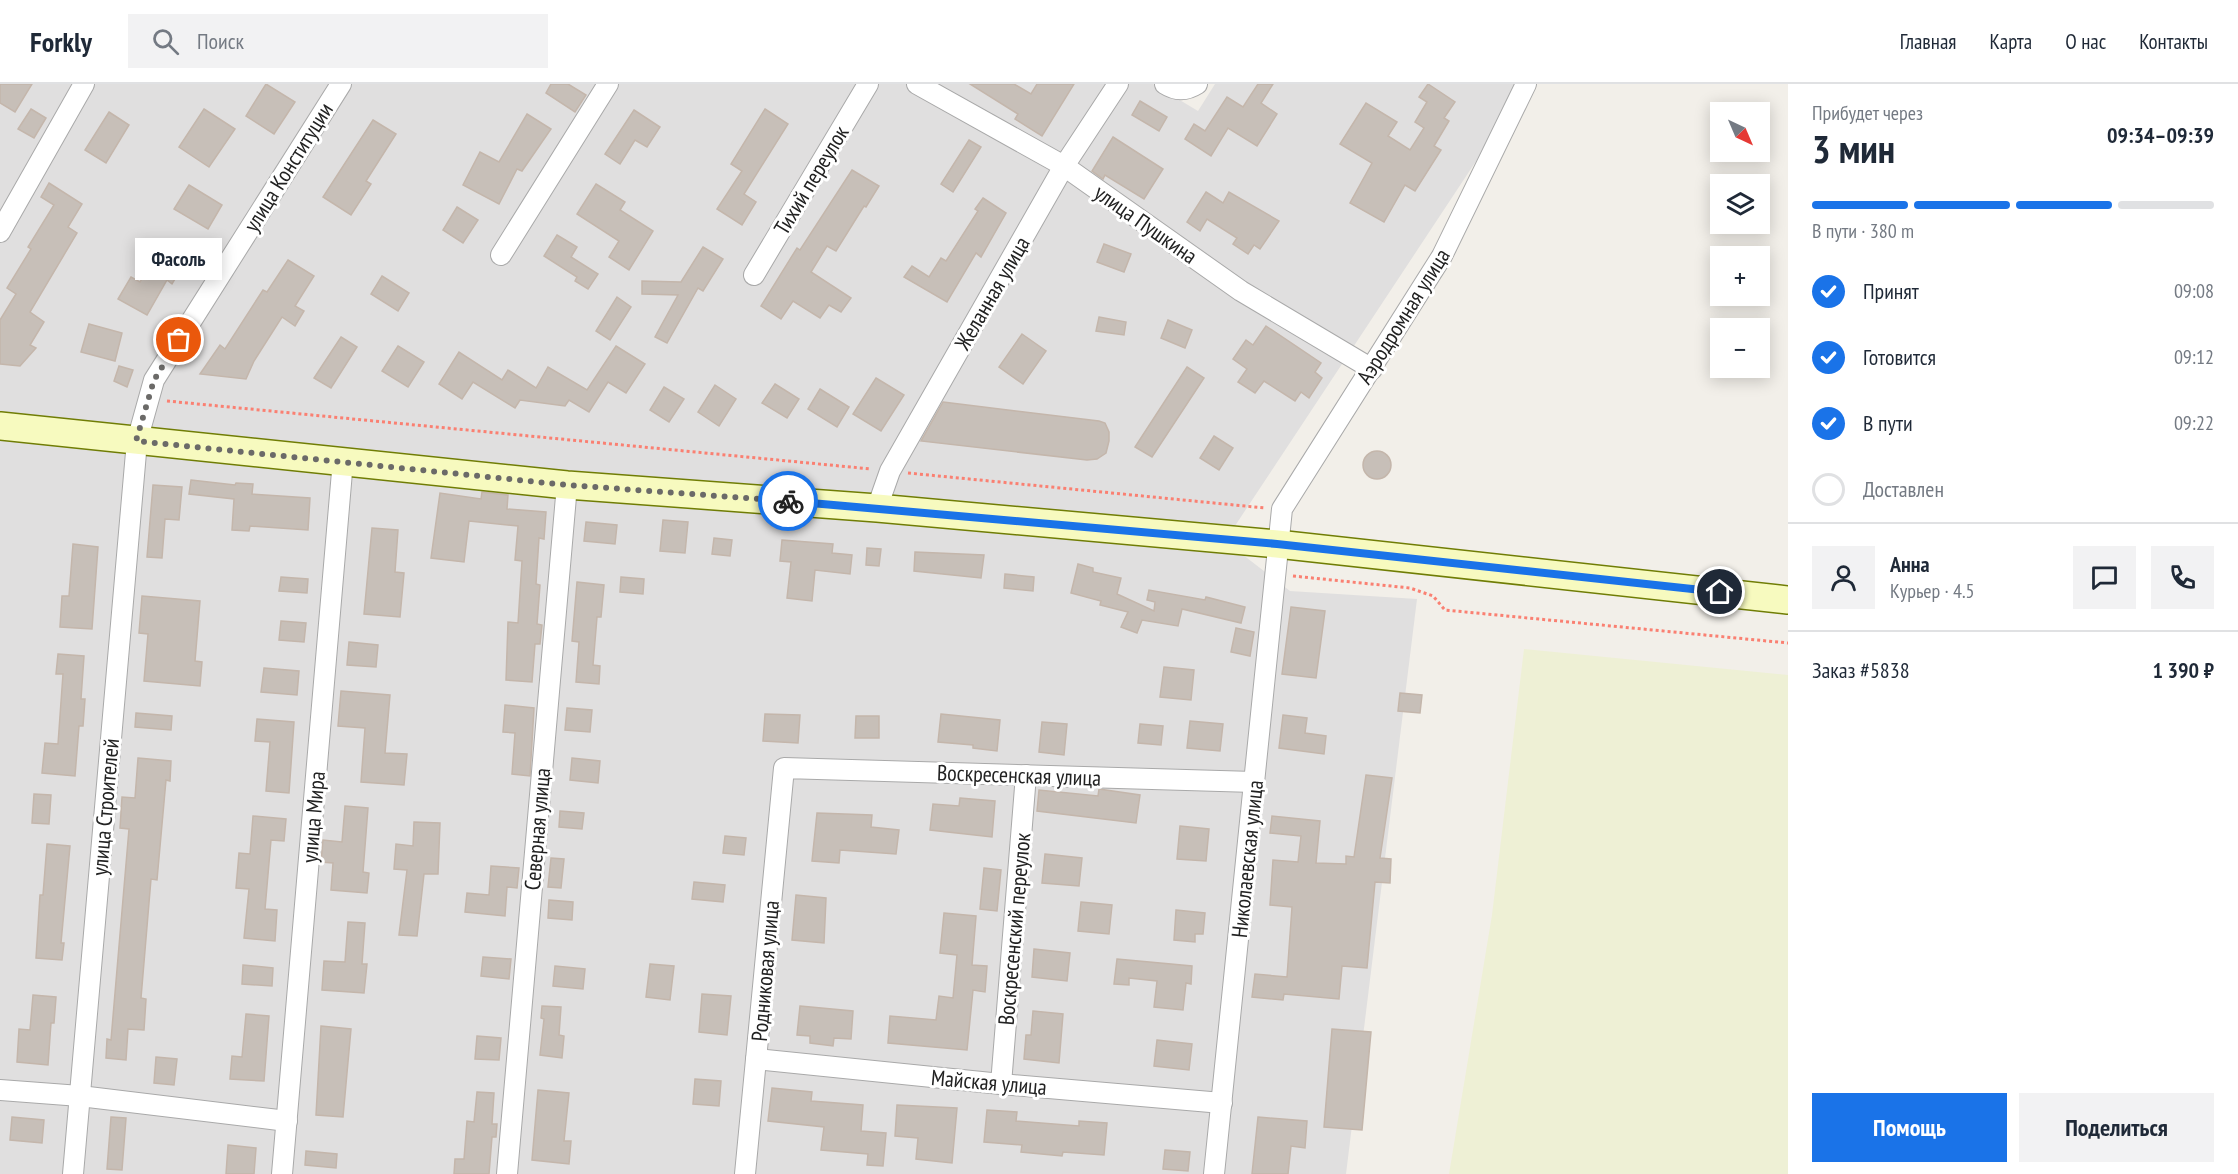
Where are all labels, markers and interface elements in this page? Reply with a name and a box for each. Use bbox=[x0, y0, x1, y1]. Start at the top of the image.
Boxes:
search box bbox=[128, 14, 548, 68]
text: Forkly bbox=[30, 23, 92, 60]
icon: search bbox=[149, 25, 182, 58]
text: Поиск bbox=[197, 27, 244, 55]
text: Главная bbox=[1900, 28, 1956, 55]
text: Карта bbox=[1989, 28, 2032, 55]
text: О нас bbox=[2065, 28, 2106, 55]
text: Контакты bbox=[2139, 28, 2208, 55]
street label: улица Конституции bbox=[237, 97, 339, 237]
text: Прибудет через bbox=[1812, 100, 1923, 126]
north arrow bbox=[1710, 102, 1770, 162]
map controls bbox=[1710, 102, 1770, 378]
street label: Тихий переулок bbox=[767, 120, 855, 240]
text: 09:34–09:39 bbox=[2107, 121, 2214, 149]
text: 3 мин bbox=[1812, 123, 1895, 174]
button: layers bbox=[1710, 174, 1770, 234]
street label: улица Пушкина bbox=[1089, 178, 1203, 270]
text: В пути · 380 m bbox=[1812, 218, 1914, 244]
street label: Желанная улица bbox=[948, 231, 1036, 356]
callout: Фасоль bbox=[136, 238, 222, 280]
street label: Аэродромная улица bbox=[1350, 243, 1456, 389]
text: Фасоль bbox=[151, 246, 206, 272]
button: + bbox=[1710, 246, 1770, 306]
icon: check bbox=[1812, 275, 1845, 308]
text: Принят bbox=[1863, 277, 1919, 305]
text: 09:08 bbox=[2174, 278, 2214, 304]
pin bbox=[153, 314, 204, 365]
button: − bbox=[1710, 318, 1770, 378]
icon: bag bbox=[162, 323, 195, 356]
icon: check bbox=[1812, 341, 1845, 374]
text: Готовится bbox=[1863, 343, 1936, 371]
text: 09:12 bbox=[2174, 344, 2214, 370]
icon: check bbox=[1812, 407, 1845, 440]
text: В пути bbox=[1863, 409, 1913, 437]
text: 09:22 bbox=[2174, 410, 2214, 436]
courier bbox=[758, 471, 818, 531]
text: Доставлен bbox=[1863, 475, 1944, 503]
icon: bike bbox=[772, 485, 805, 518]
button: person bbox=[1812, 546, 1875, 609]
button: chat bbox=[2073, 546, 2136, 609]
button: phone bbox=[2151, 546, 2214, 609]
text: Анна bbox=[1890, 550, 1930, 578]
pin bbox=[1694, 566, 1745, 617]
icon: home bbox=[1703, 575, 1736, 608]
text: Курьер · 4.5 bbox=[1890, 578, 1975, 604]
text: Заказ #5838 bbox=[1812, 656, 1910, 684]
text: 1 390 ₽ bbox=[2152, 656, 2214, 684]
street label: улица Строителей bbox=[85, 737, 125, 877]
street label: Воскресенская улица bbox=[936, 758, 1102, 792]
street label: Северная улица bbox=[518, 767, 556, 891]
street label: улица Мира bbox=[295, 770, 331, 864]
street label: Николаевская улица bbox=[1225, 779, 1269, 939]
street label: Воскресенский переулок bbox=[992, 831, 1036, 1026]
street label: Родниковая улица bbox=[745, 899, 785, 1043]
street label: Майская улица bbox=[930, 1063, 1048, 1101]
button: Помощь bbox=[1812, 1093, 2007, 1162]
button: Поделиться bbox=[2019, 1093, 2214, 1162]

